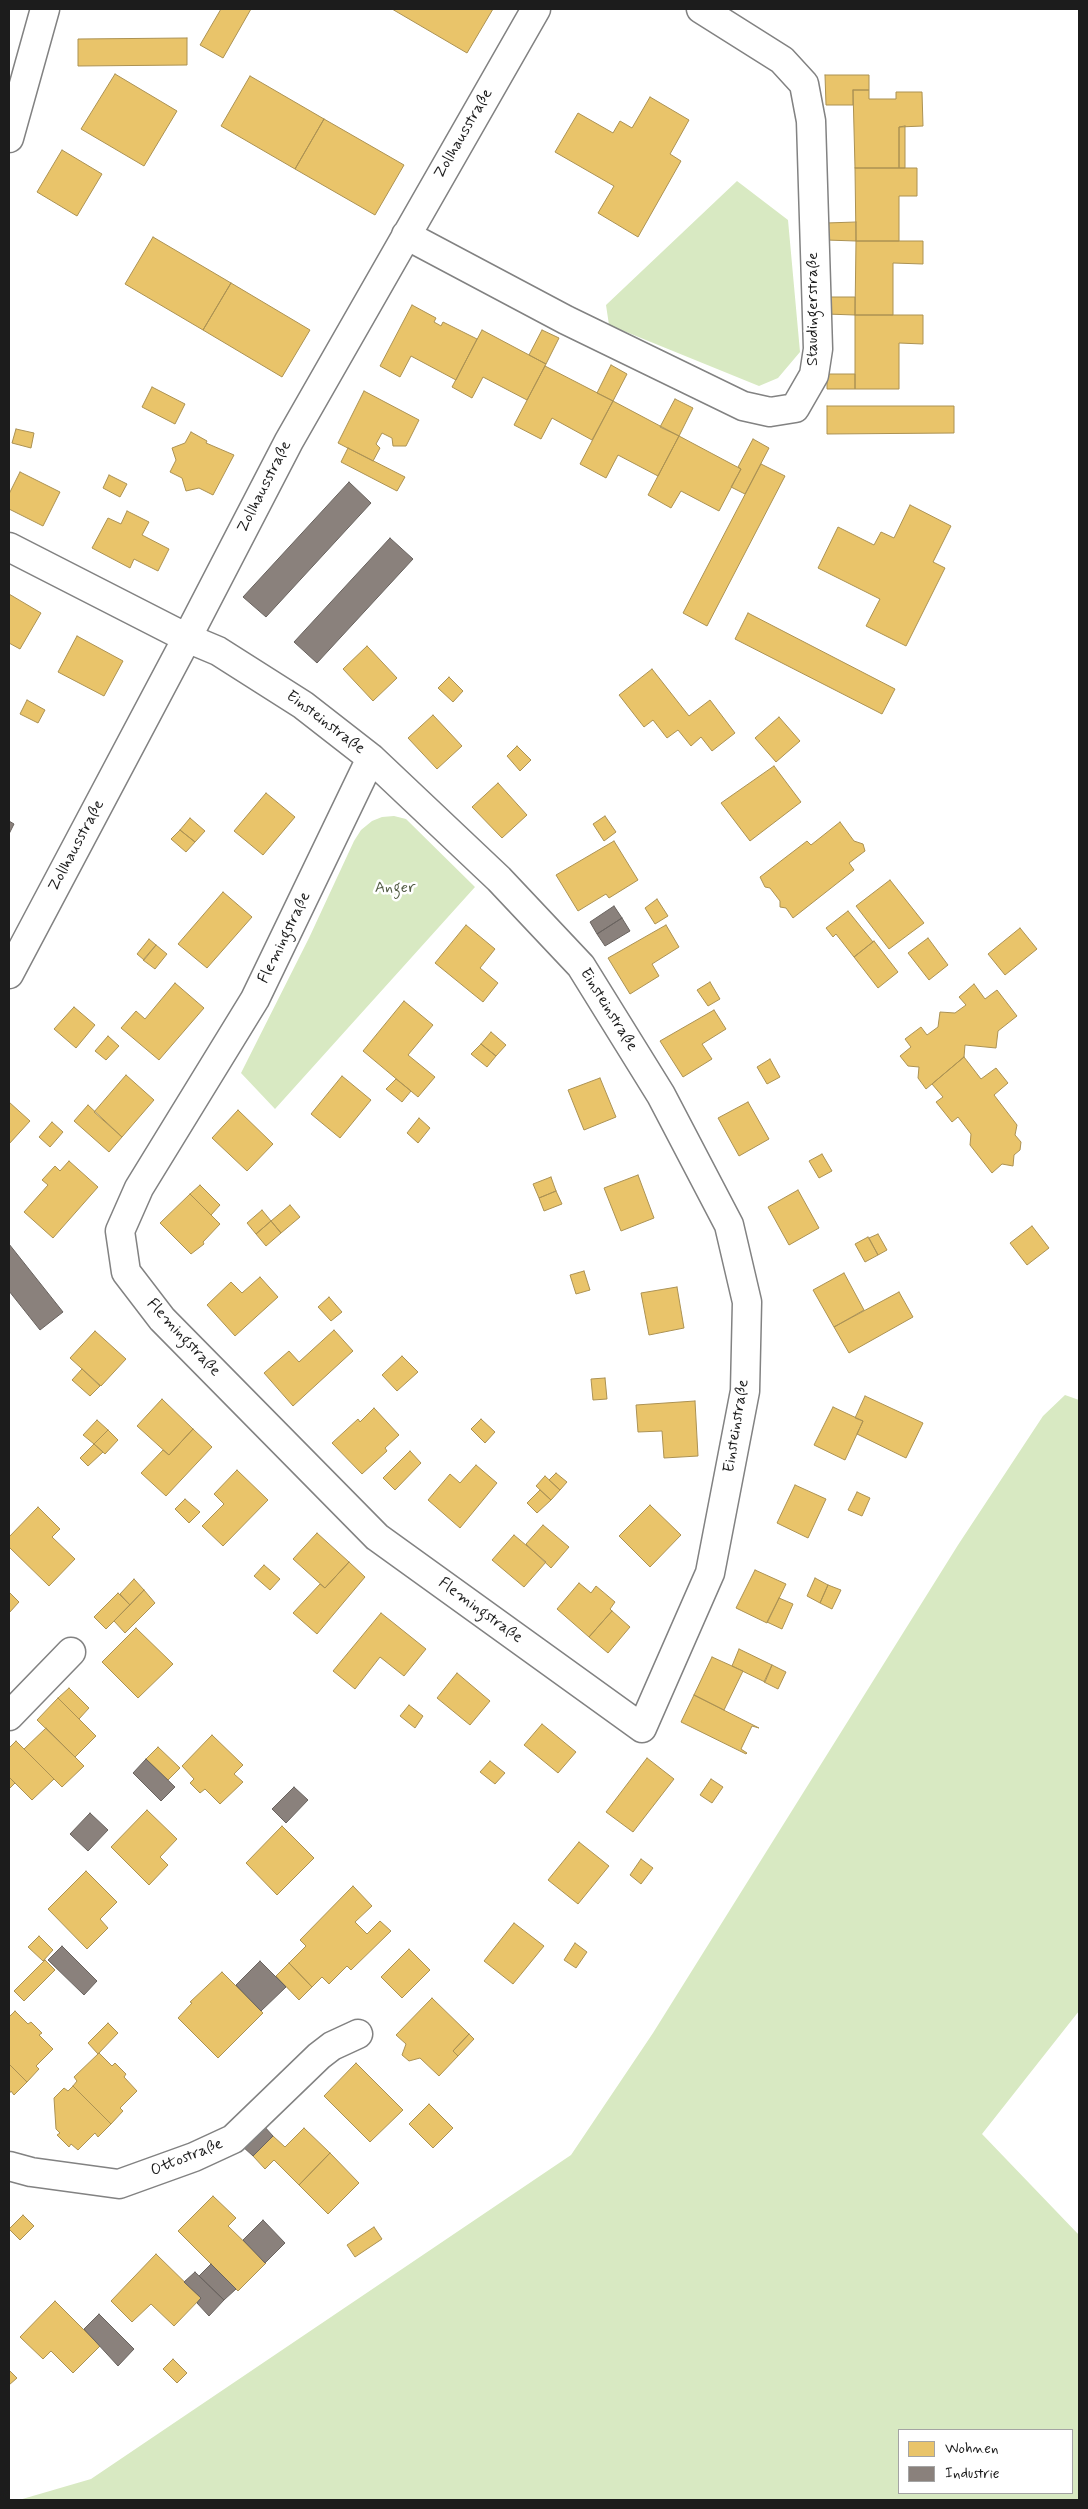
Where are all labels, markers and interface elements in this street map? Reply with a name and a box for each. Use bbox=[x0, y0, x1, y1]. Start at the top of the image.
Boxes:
street label: Zollhausstraße bbox=[431, 86, 497, 182]
street label: Staudingerstraße bbox=[804, 252, 824, 366]
street label: Zollhausstraße bbox=[234, 438, 296, 536]
street label: Einsteinstraße bbox=[282, 687, 368, 759]
street label: Zollhausstraße bbox=[45, 797, 109, 895]
park label: Anger bbox=[375, 879, 415, 899]
street label: Flemingstraße bbox=[255, 889, 315, 987]
street label: Einsteinstraße bbox=[575, 965, 641, 1055]
street label: Flemingstraße bbox=[142, 1295, 224, 1381]
street label: Einsteinstraße bbox=[720, 1378, 754, 1474]
street label: Flemingstraße bbox=[434, 1574, 526, 1648]
street label: Ottostraße bbox=[148, 2135, 226, 2181]
legend bbox=[898, 2429, 1073, 2494]
text: Wohnen bbox=[945, 2439, 999, 2459]
text: Industrie bbox=[945, 2464, 1000, 2484]

